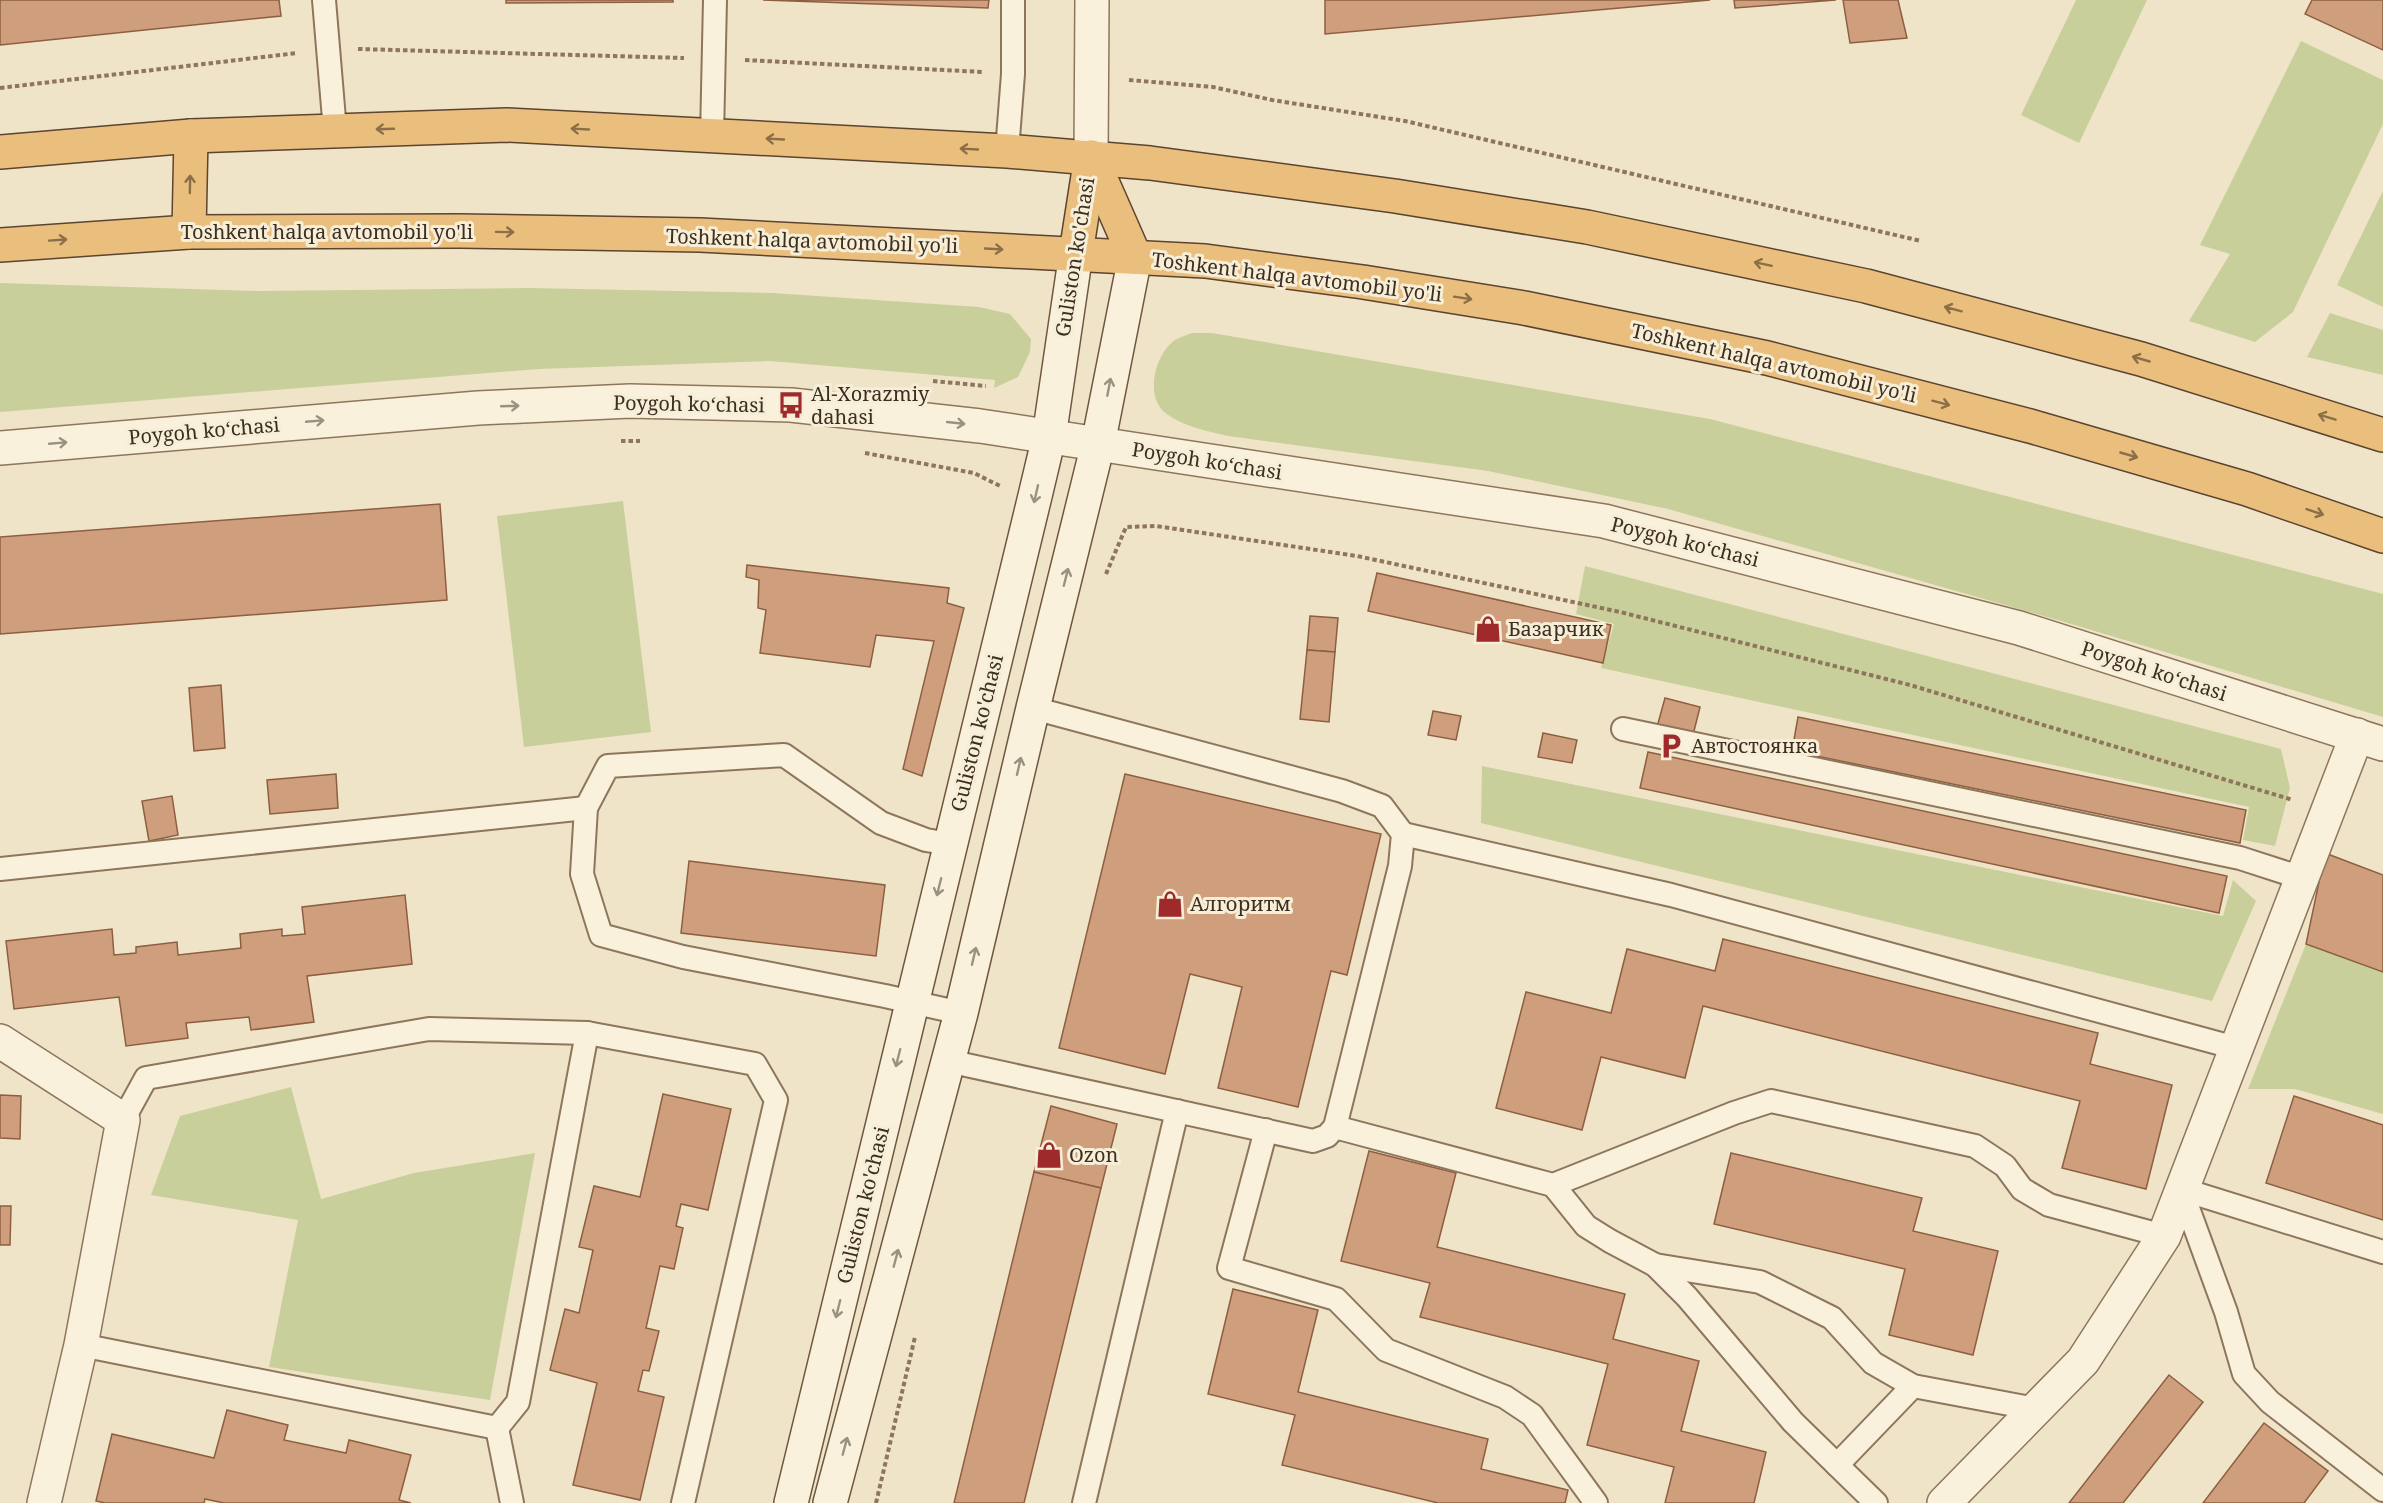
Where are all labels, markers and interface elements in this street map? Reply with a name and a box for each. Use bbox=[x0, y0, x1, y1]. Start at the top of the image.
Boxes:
one-way arrow bbox=[376, 124, 396, 135]
one-way arrow bbox=[570, 124, 590, 135]
one-way arrow bbox=[765, 134, 785, 145]
one-way arrow bbox=[960, 144, 980, 155]
one-way arrow bbox=[184, 174, 196, 194]
street label: Guliston ko'chasi bbox=[1049, 175, 1101, 339]
street label: Toshkent halqa avtomobil yo'li bbox=[181, 218, 474, 245]
street label: Toshkent halqa avtomobil yo'li bbox=[665, 222, 959, 259]
one-way arrow bbox=[495, 226, 515, 238]
one-way arrow bbox=[48, 235, 68, 246]
one-way arrow bbox=[983, 243, 1003, 254]
street label: Toshkent halqa avtomobil yo'li bbox=[1150, 245, 1444, 308]
one-way arrow bbox=[1754, 258, 1773, 269]
one-way arrow bbox=[1453, 293, 1473, 304]
one-way arrow bbox=[1943, 302, 1962, 314]
street label: Toshkent halqa avtomobil yo'li bbox=[1629, 316, 1920, 409]
one-way arrow bbox=[2132, 353, 2151, 364]
one-way arrow bbox=[1104, 377, 1115, 397]
place label: Al-Xorazmiy dahasi bbox=[811, 380, 930, 430]
street label: Poygoh koʻchasi bbox=[613, 389, 766, 418]
bus stop icon: Al-Xorazmiy dahasi bbox=[776, 390, 806, 420]
one-way arrow bbox=[1931, 397, 1950, 409]
one-way arrow bbox=[499, 401, 519, 412]
street label: Poygoh koʻchasi bbox=[127, 410, 281, 451]
one-way arrow bbox=[2318, 411, 2337, 422]
one-way arrow bbox=[305, 415, 325, 426]
one-way arrow bbox=[945, 418, 965, 429]
street label: Poygoh koʻchasi bbox=[1130, 435, 1285, 486]
one-way arrow bbox=[48, 437, 68, 448]
one-way arrow bbox=[2119, 450, 2138, 461]
one-way arrow bbox=[1030, 484, 1041, 503]
one-way arrow bbox=[2305, 508, 2324, 519]
street label: Poygoh koʻchasi bbox=[1608, 510, 1763, 573]
one-way arrow bbox=[1060, 568, 1072, 587]
shop icon: Базарчик bbox=[1473, 614, 1503, 644]
place label: Базарчик bbox=[1508, 615, 1604, 642]
street label: Poygoh koʻchasi bbox=[2078, 634, 2231, 707]
street label: Guliston ko'chasi bbox=[944, 651, 1009, 814]
parking icon: Автостоянка bbox=[1656, 731, 1686, 761]
place label: Автостоянка bbox=[1691, 732, 1818, 759]
one-way arrow bbox=[1013, 757, 1025, 776]
one-way arrow bbox=[933, 877, 945, 896]
shop icon: Алгоритм bbox=[1155, 889, 1185, 919]
place label: Алгоритм bbox=[1190, 890, 1291, 917]
one-way arrow bbox=[969, 947, 980, 966]
one-way arrow bbox=[892, 1048, 904, 1067]
street label: Guliston ko'chasi bbox=[830, 1123, 895, 1286]
shop icon: Ozon bbox=[1034, 1140, 1064, 1170]
place label: Ozon bbox=[1069, 1141, 1119, 1168]
one-way arrow bbox=[890, 1249, 902, 1268]
one-way arrow bbox=[831, 1299, 843, 1318]
one-way arrow bbox=[840, 1437, 852, 1456]

